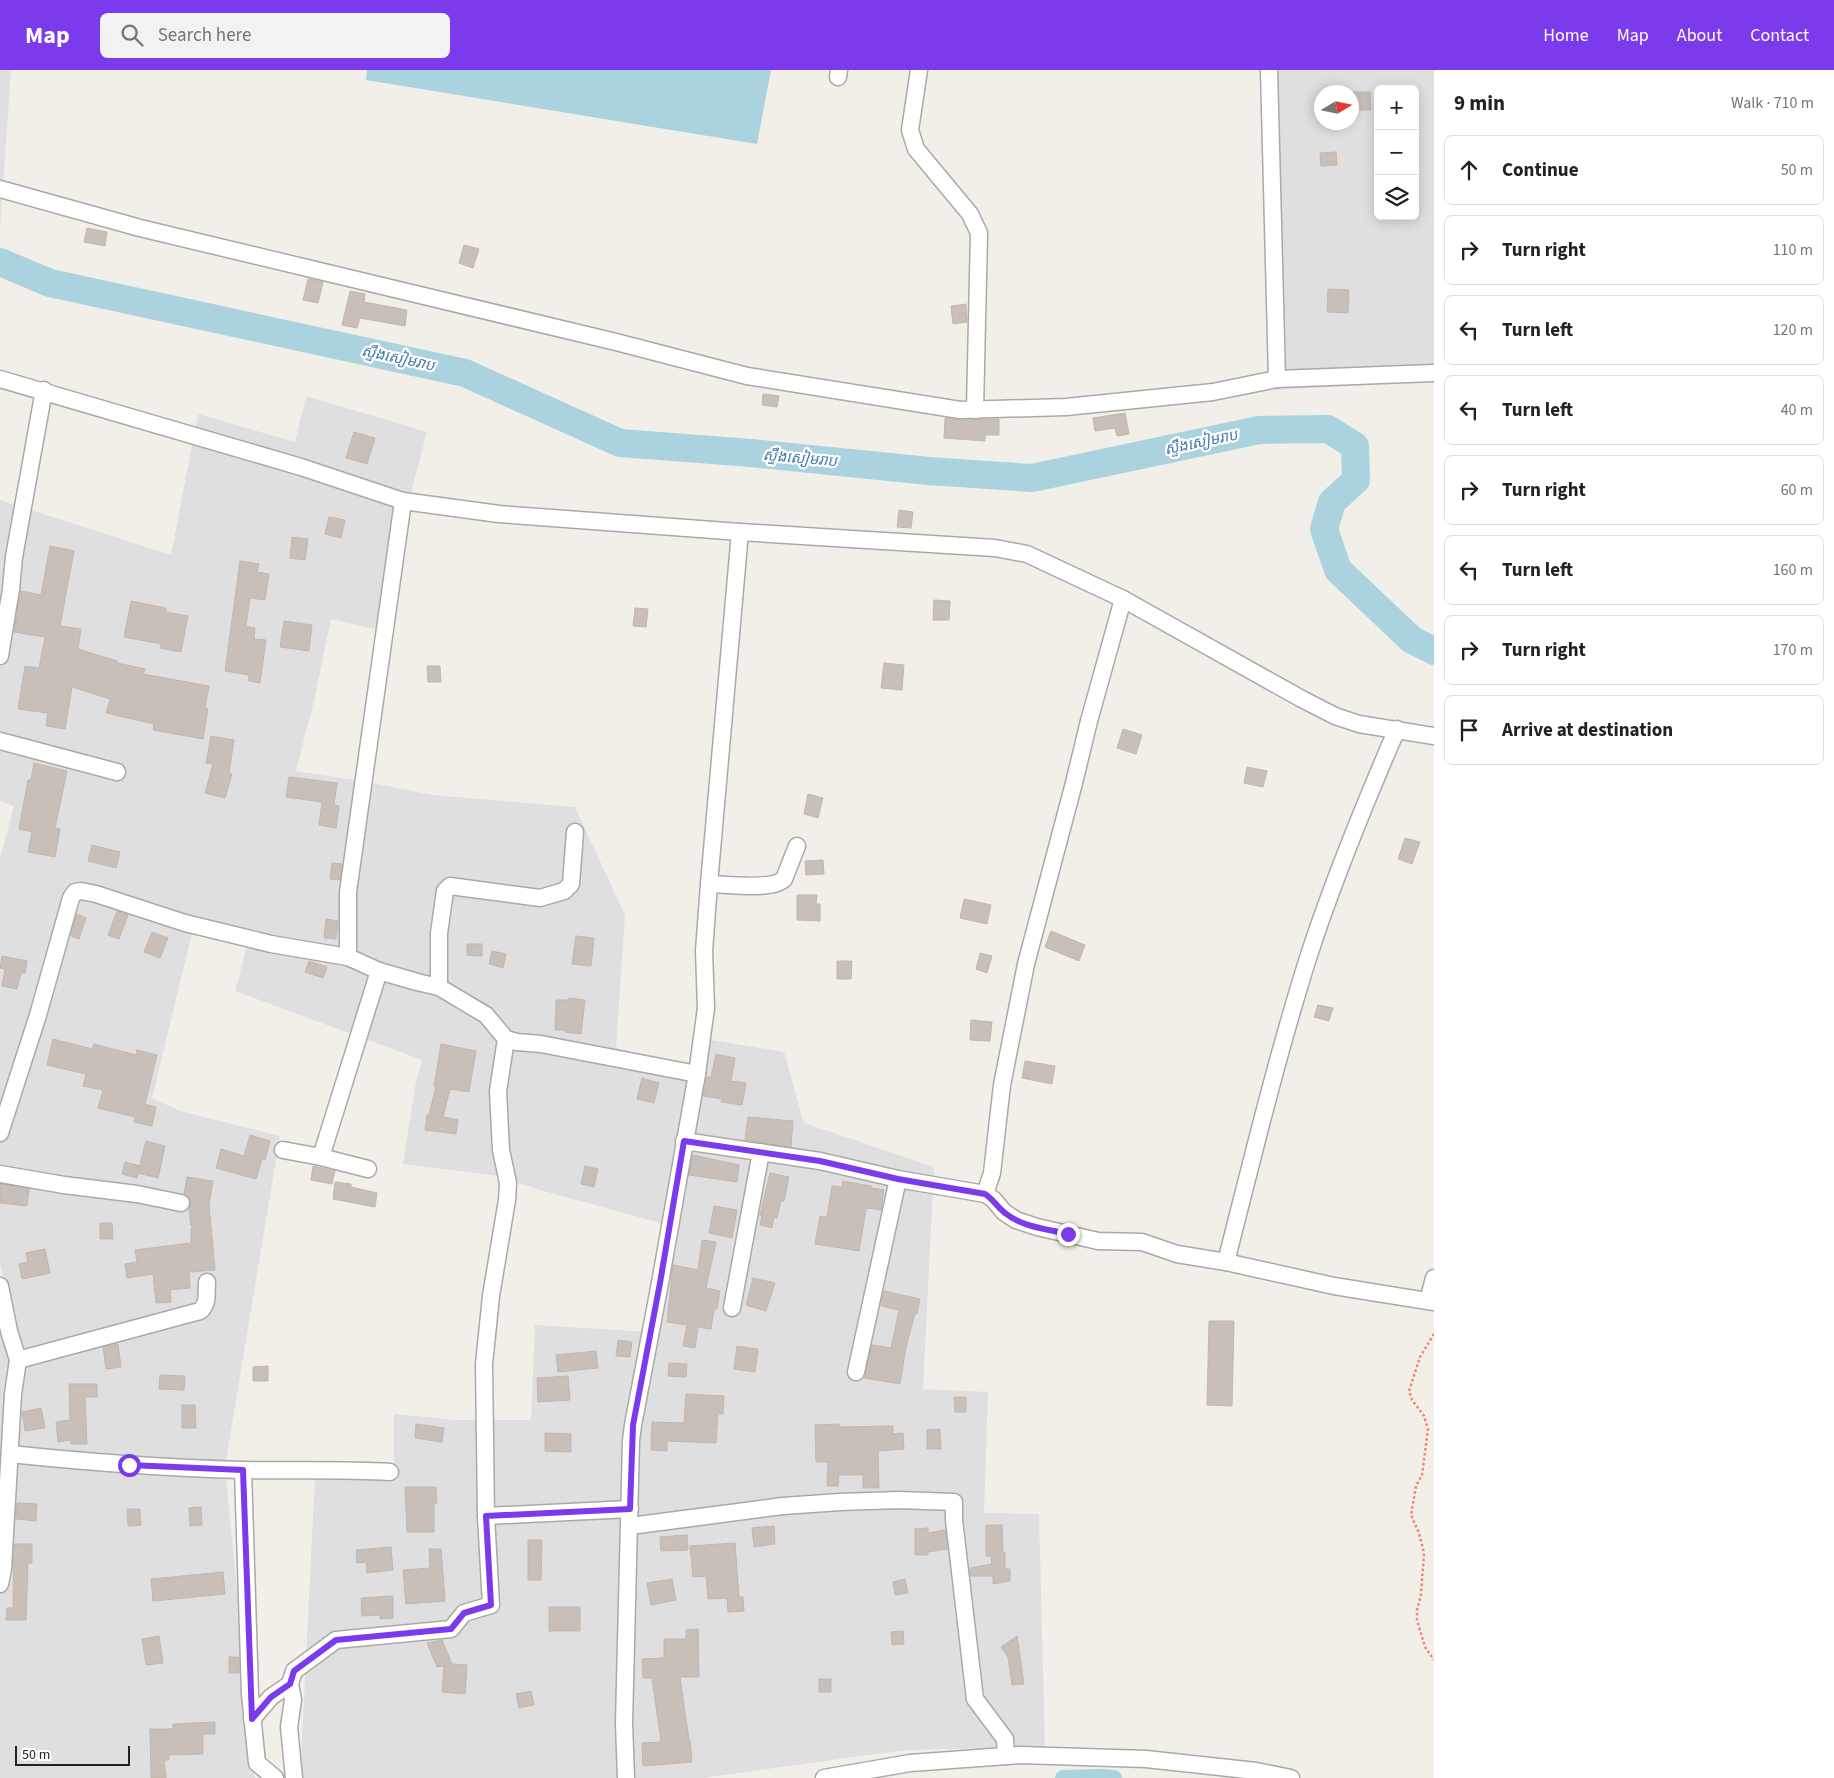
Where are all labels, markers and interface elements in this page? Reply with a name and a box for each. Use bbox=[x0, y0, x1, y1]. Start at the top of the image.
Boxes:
search box bbox=[100, 13, 450, 58]
text: Map bbox=[25, 18, 70, 53]
icon: search bbox=[118, 21, 146, 49]
text: Search here bbox=[158, 22, 251, 49]
text: Home bbox=[1543, 23, 1589, 48]
text: Map bbox=[1617, 23, 1649, 48]
text: About bbox=[1677, 23, 1722, 48]
text: Contact bbox=[1750, 23, 1809, 48]
north arrow bbox=[1314, 85, 1359, 130]
map controls bbox=[1374, 85, 1419, 220]
button: + bbox=[1374, 85, 1419, 130]
text: 9 min bbox=[1454, 88, 1505, 118]
text: Walk · 710 m bbox=[1731, 92, 1814, 114]
button: − bbox=[1374, 130, 1419, 175]
icon: ahead bbox=[1455, 156, 1483, 184]
text: Continue bbox=[1502, 157, 1579, 184]
text: 50 m bbox=[1781, 159, 1813, 181]
button: layers bbox=[1374, 175, 1419, 220]
icon: right bbox=[1455, 236, 1483, 264]
text: Turn right bbox=[1502, 237, 1586, 264]
text: 110 m bbox=[1773, 239, 1813, 261]
icon: left bbox=[1455, 316, 1483, 344]
text: Turn left bbox=[1502, 317, 1573, 344]
text: 120 m bbox=[1773, 319, 1813, 341]
water label: ស្ទឹងសៀមរាប bbox=[359, 340, 438, 377]
icon: left bbox=[1455, 396, 1483, 424]
text: Turn left bbox=[1502, 397, 1573, 424]
text: 40 m bbox=[1781, 399, 1813, 421]
water label: ស្ទឹងសៀមរាប bbox=[1163, 424, 1241, 460]
water label: ស្ទឹងសៀមរាប bbox=[762, 445, 839, 472]
icon: right bbox=[1455, 476, 1483, 504]
text: Turn right bbox=[1502, 477, 1586, 504]
text: 60 m bbox=[1781, 479, 1813, 501]
icon: left bbox=[1455, 556, 1483, 584]
text: Turn left bbox=[1502, 557, 1573, 584]
text: 160 m bbox=[1773, 559, 1813, 581]
icon: right bbox=[1455, 636, 1483, 664]
text: Turn right bbox=[1502, 637, 1586, 664]
text: 170 m bbox=[1773, 639, 1813, 661]
icon: arrive bbox=[1455, 716, 1483, 744]
text: Arrive at destination bbox=[1502, 717, 1673, 744]
route end bbox=[1057, 1223, 1080, 1246]
route start bbox=[118, 1454, 141, 1477]
scale bar bbox=[15, 1743, 130, 1766]
text: 50 m bbox=[22, 1745, 50, 1765]

